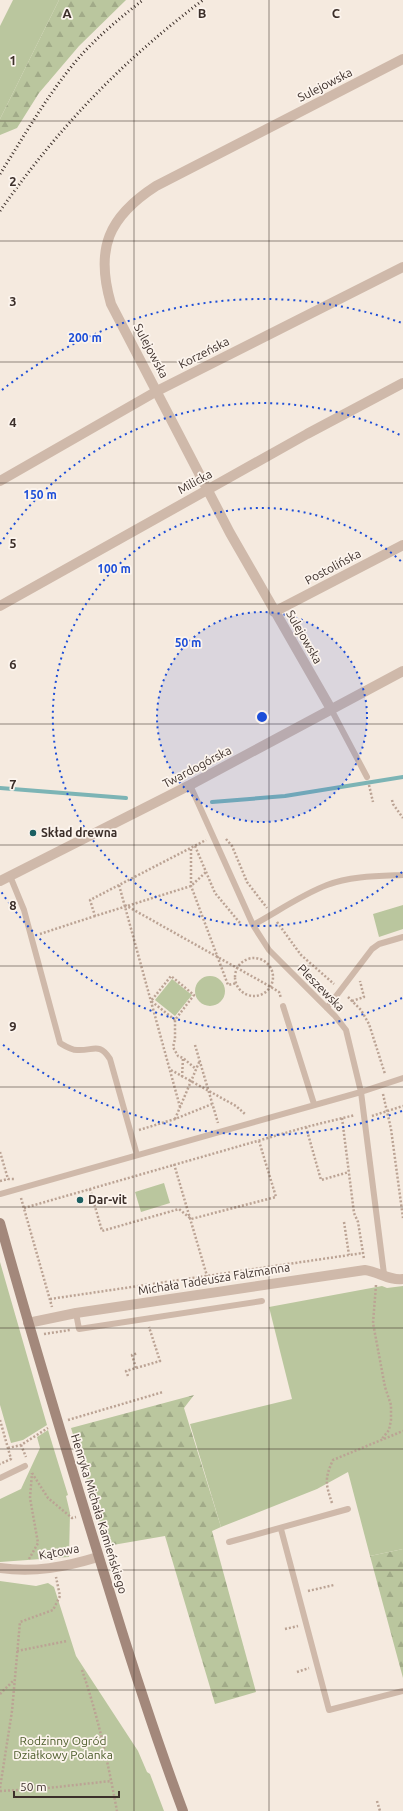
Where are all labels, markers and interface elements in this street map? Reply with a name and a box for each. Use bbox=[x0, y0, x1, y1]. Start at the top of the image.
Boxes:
text: A bbox=[62, 6, 72, 20]
text: B bbox=[198, 6, 207, 20]
text: C bbox=[332, 6, 341, 20]
text: 1 bbox=[9, 53, 17, 67]
street label: Sulejowska bbox=[295, 65, 354, 104]
text: 2 bbox=[9, 174, 17, 188]
text: 3 bbox=[9, 294, 17, 308]
street label: Sulejowska bbox=[132, 321, 171, 380]
text: 200 m bbox=[68, 331, 102, 344]
street label: Korzeńska bbox=[176, 334, 231, 371]
text: 4 bbox=[9, 415, 17, 429]
street label: Milicka bbox=[175, 467, 214, 496]
text: 150 m bbox=[23, 488, 57, 501]
text: 5 bbox=[9, 536, 17, 550]
street label: Postolińska bbox=[303, 546, 363, 587]
text: 100 m bbox=[97, 562, 131, 575]
street label: Sulejowska bbox=[284, 608, 325, 666]
text: 50 m bbox=[175, 636, 201, 649]
text: 6 bbox=[9, 657, 17, 671]
centre of rings bbox=[255, 710, 269, 724]
street label: Twardogórska bbox=[160, 743, 233, 790]
text: 7 bbox=[9, 777, 17, 791]
place label: Skład drewna bbox=[41, 826, 117, 839]
marker: Skład drewna bbox=[28, 828, 38, 838]
text: 8 bbox=[9, 898, 17, 912]
street label: Pleszewska bbox=[295, 962, 347, 1014]
text: 9 bbox=[9, 1019, 17, 1033]
place label: Dar-vit bbox=[88, 1193, 127, 1206]
marker: Dar-vit bbox=[75, 1195, 85, 1205]
street label: Michała Tadeusza Falzmanna bbox=[137, 1260, 291, 1297]
street label: Henryka Michała Kamieńskiego bbox=[69, 1432, 130, 1595]
street label: Kątowa bbox=[38, 1541, 80, 1562]
park label: Rodzinny Ogród Działkowy Polanka bbox=[13, 1734, 113, 1761]
scale bar bbox=[14, 1773, 119, 1799]
text: 50 m bbox=[20, 1780, 47, 1793]

